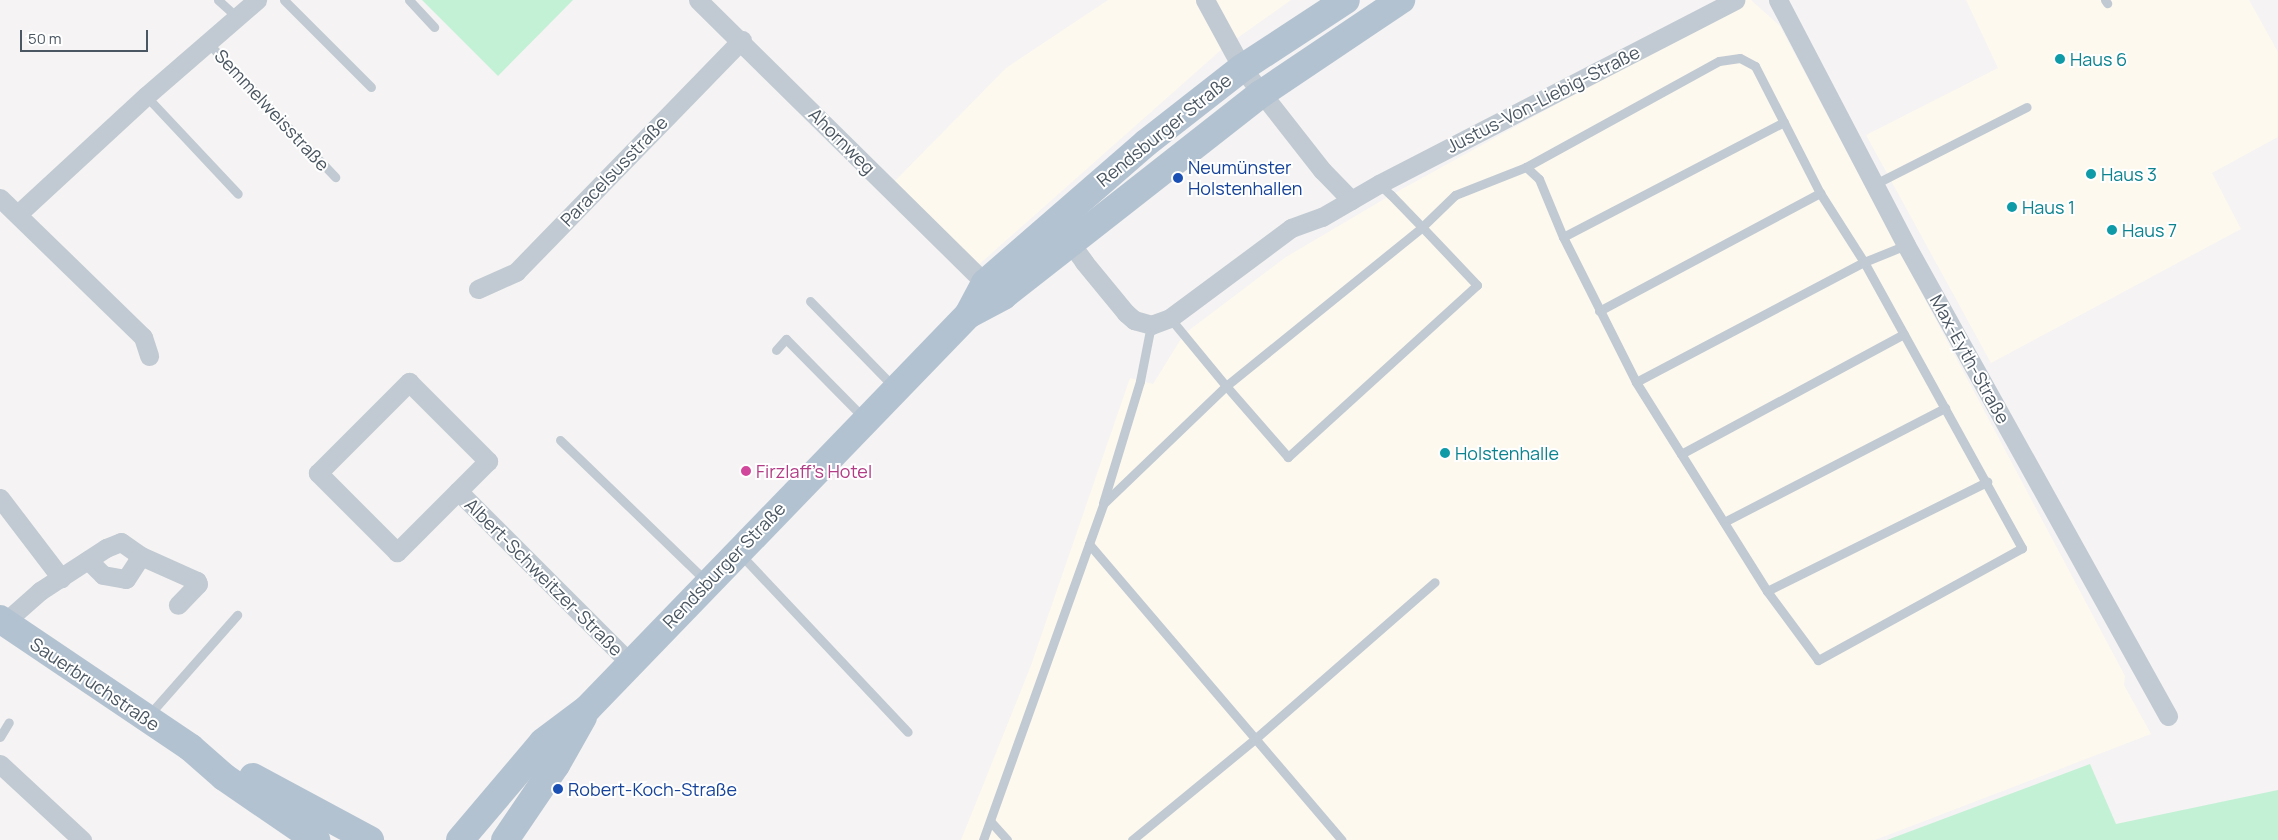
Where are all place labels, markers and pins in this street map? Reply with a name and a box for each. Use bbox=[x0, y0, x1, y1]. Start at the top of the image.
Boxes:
place label: Haus 6 bbox=[2070, 48, 2127, 70]
marker: Haus 6 bbox=[2054, 53, 2066, 65]
place label: Neumünster Holstenhallen bbox=[1188, 157, 1302, 200]
place label: Haus 3 bbox=[2101, 163, 2157, 185]
marker: Haus 3 bbox=[2085, 168, 2097, 180]
marker: Neumünster Holstenhallen bbox=[1172, 172, 1184, 184]
place label: Haus 1 bbox=[2022, 196, 2075, 218]
marker: Haus 1 bbox=[2006, 201, 2018, 213]
place label: Haus 7 bbox=[2122, 219, 2177, 241]
marker: Haus 7 bbox=[2106, 224, 2118, 236]
place label: Holstenhalle bbox=[1455, 442, 1559, 464]
marker: Holstenhalle bbox=[1439, 447, 1451, 459]
place label: Firzlaff's Hotel bbox=[756, 460, 872, 482]
marker: Firzlaff's Hotel bbox=[740, 465, 752, 477]
place label: Robert-Koch-Straße bbox=[568, 778, 737, 800]
marker: Robert-Koch-Straße bbox=[552, 783, 564, 795]

